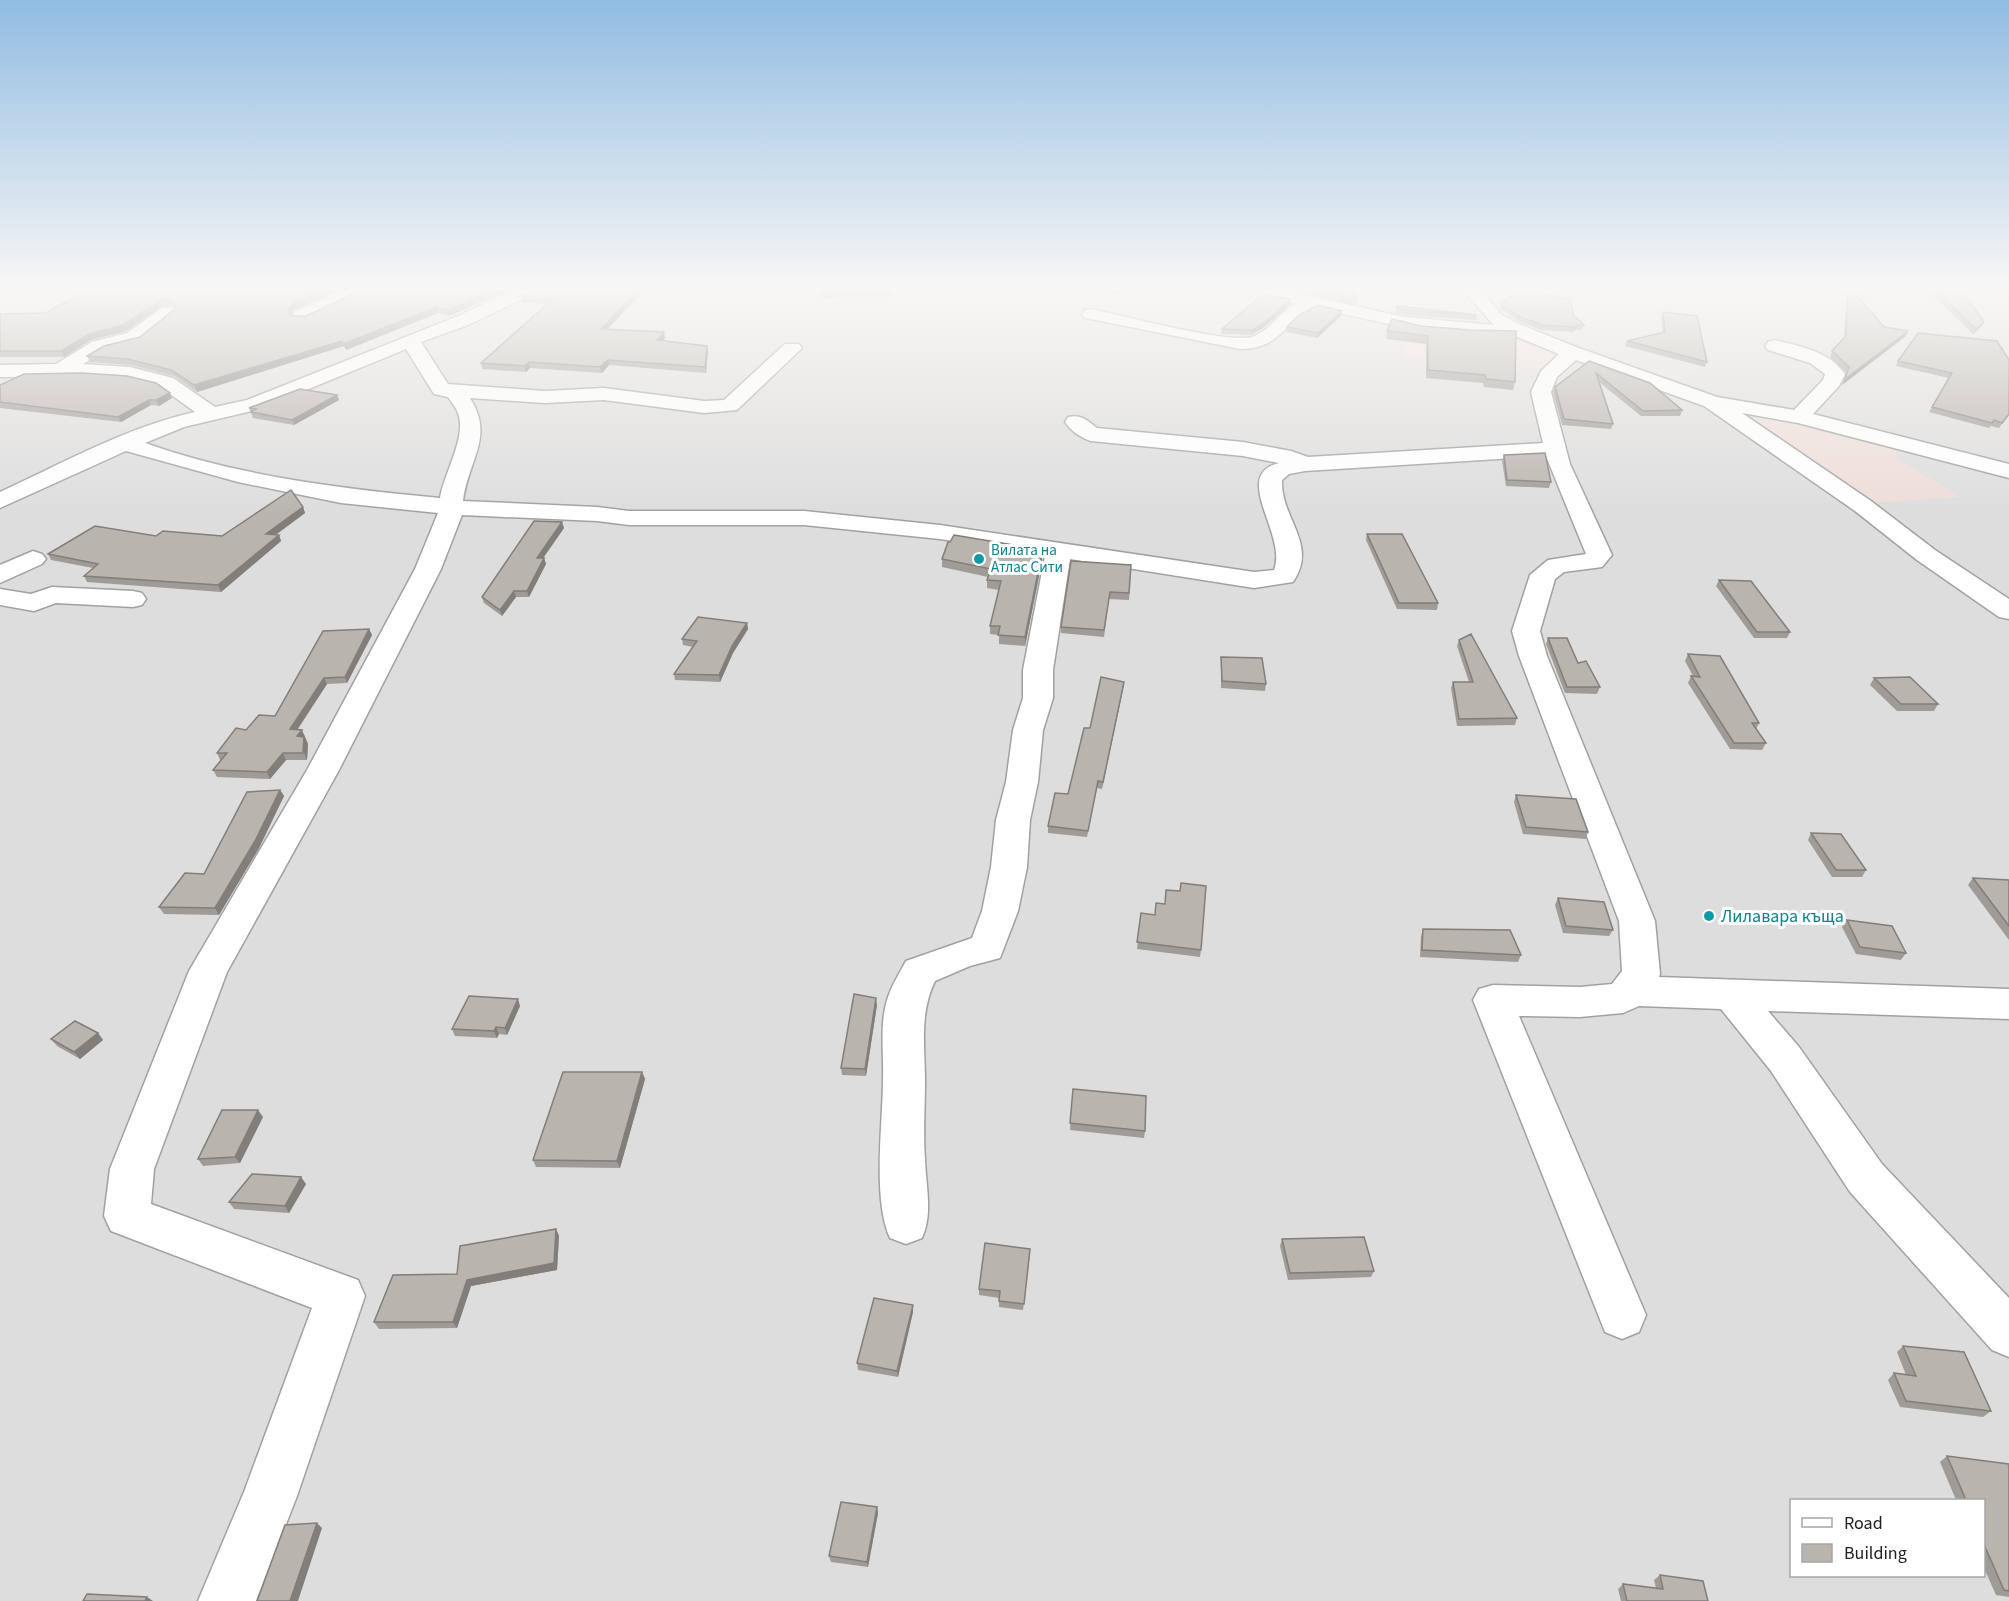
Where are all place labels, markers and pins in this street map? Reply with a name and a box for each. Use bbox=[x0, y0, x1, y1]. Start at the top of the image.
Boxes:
place label: Вилата на Атлас Сити bbox=[991, 540, 1063, 578]
marker: Вилата на Атлас Сити bbox=[972, 552, 986, 566]
place label: Лилавара къща bbox=[1721, 904, 1844, 929]
marker: Лилавара къща bbox=[1702, 909, 1716, 923]

